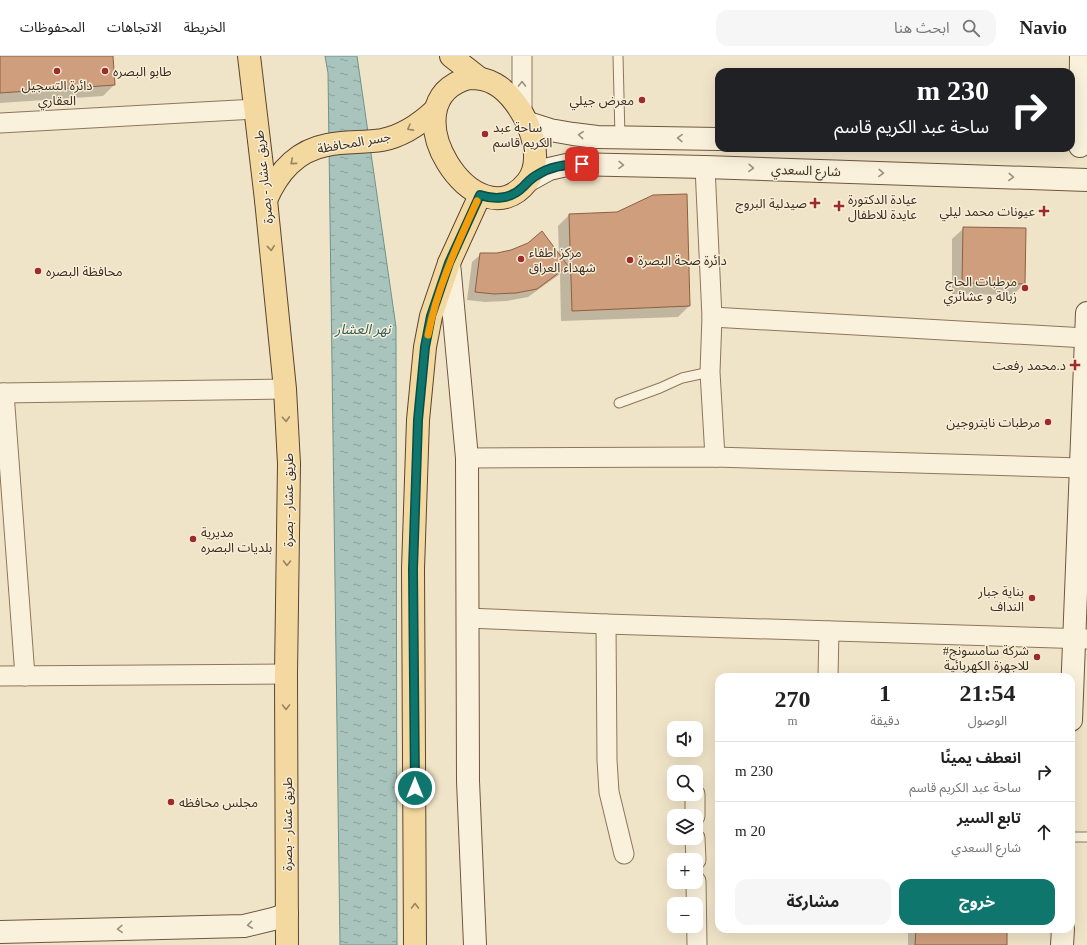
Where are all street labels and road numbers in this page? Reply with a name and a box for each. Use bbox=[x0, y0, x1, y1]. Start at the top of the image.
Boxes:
street label: طريق عشار - بصرة bbox=[251, 129, 277, 224]
street label: جسر المحافظة bbox=[316, 129, 392, 156]
street label: شارع السعدي bbox=[771, 162, 841, 182]
street label: طريق عشار - بصرة bbox=[281, 453, 297, 547]
street label: طريق عشار - بصرة bbox=[280, 777, 296, 871]

